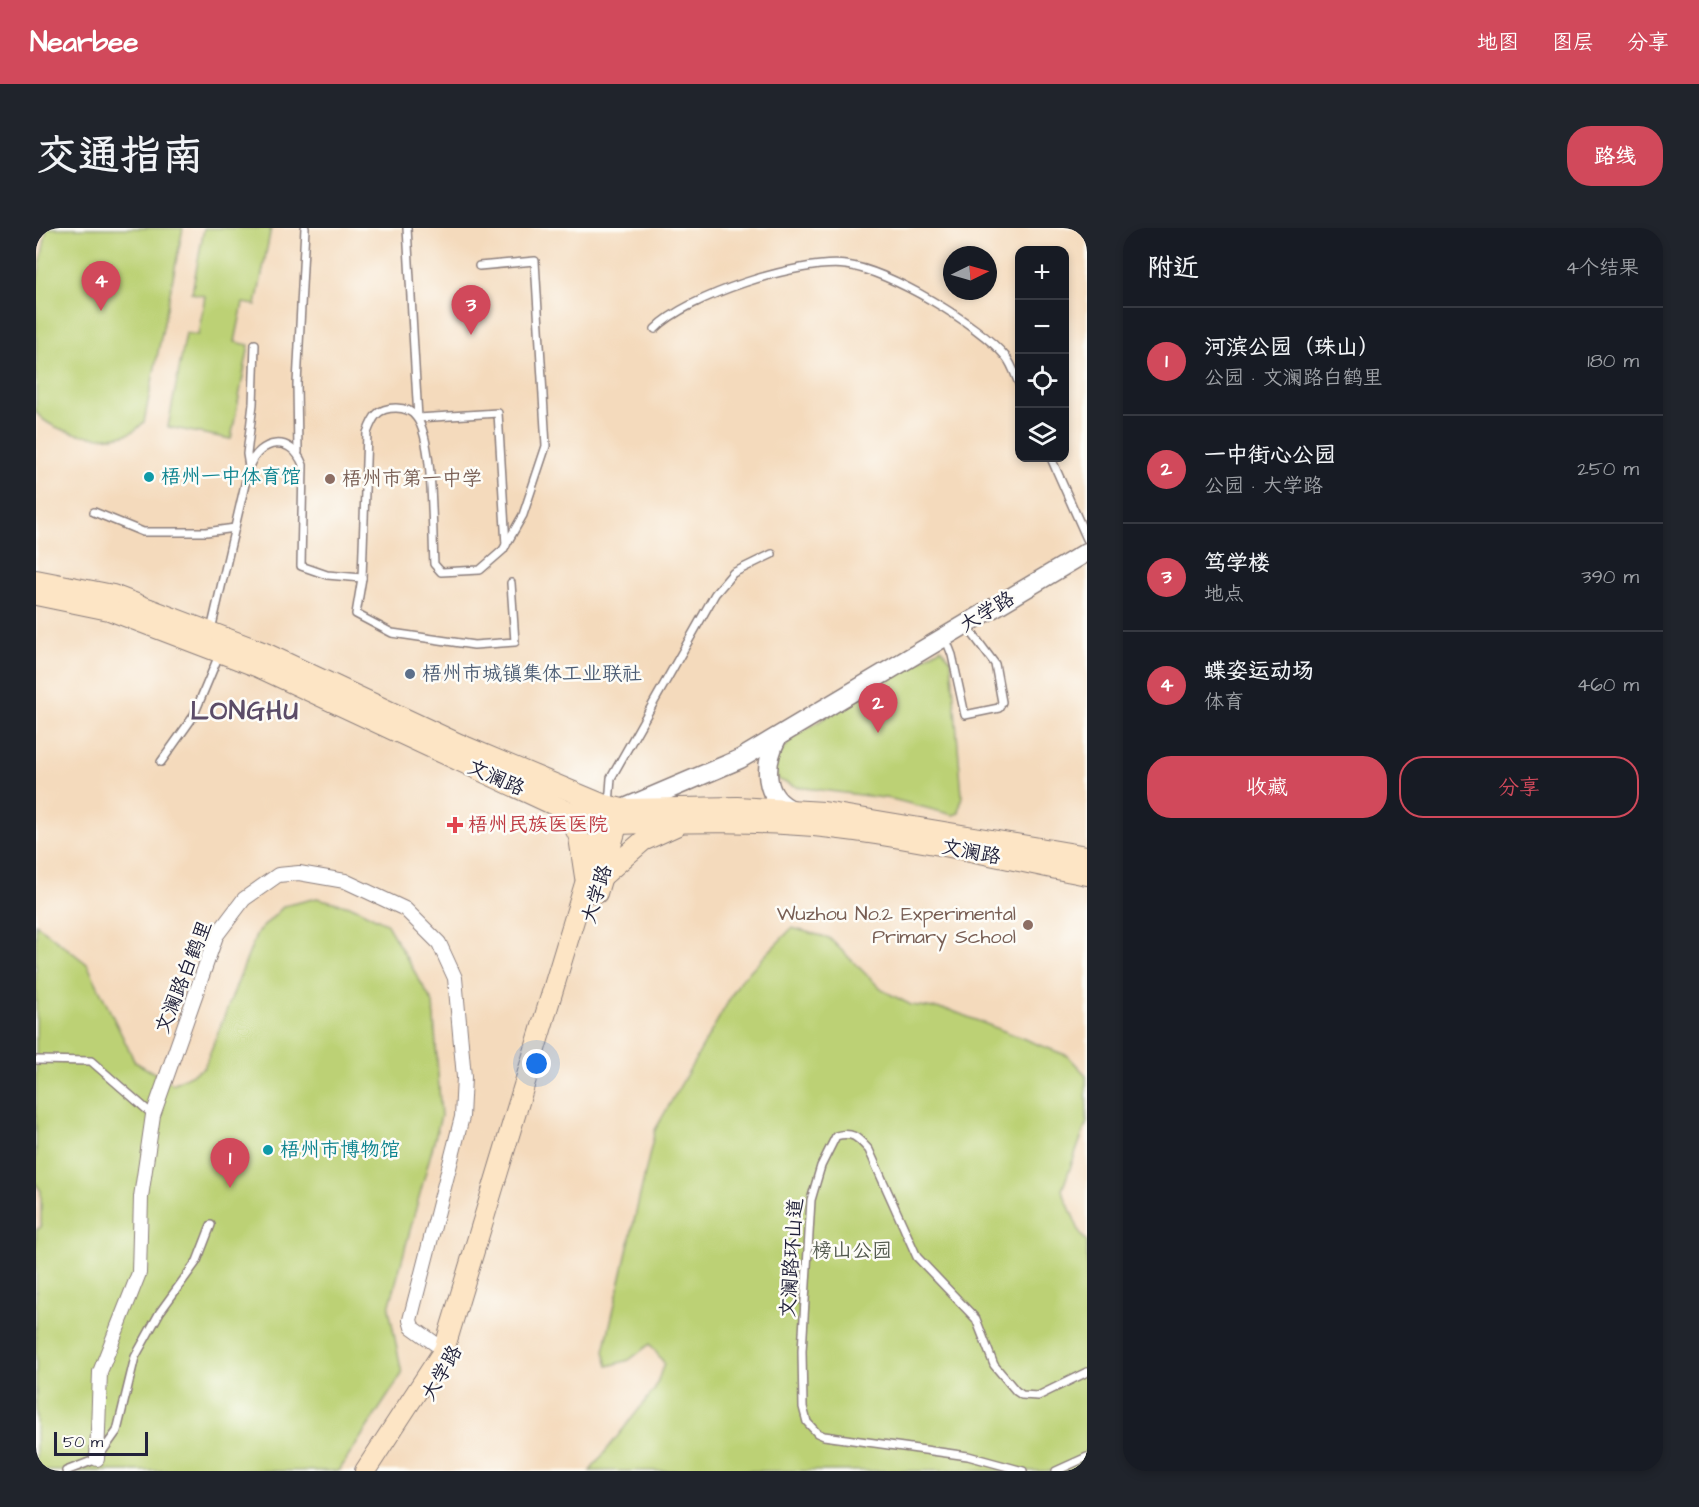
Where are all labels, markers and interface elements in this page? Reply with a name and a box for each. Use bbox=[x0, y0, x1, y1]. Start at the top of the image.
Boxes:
text: Nearbee bbox=[30, 23, 138, 62]
text: 地图 bbox=[1477, 28, 1519, 57]
text: 图层 bbox=[1552, 28, 1594, 57]
text: 分享 bbox=[1627, 28, 1669, 57]
button: 路线 bbox=[1567, 126, 1663, 186]
text: 交通指南 bbox=[36, 128, 204, 186]
north arrow bbox=[943, 246, 997, 300]
map controls bbox=[1015, 246, 1069, 462]
button: + bbox=[1015, 246, 1069, 300]
text: 附近 bbox=[1147, 250, 1199, 286]
text: 4个结果 bbox=[1565, 254, 1639, 282]
pin: 4 bbox=[82, 262, 120, 311]
pin: 3 bbox=[452, 285, 490, 335]
button: − bbox=[1015, 300, 1069, 354]
text: 河滨公园（珠山） bbox=[1204, 332, 1380, 363]
text: 1 bbox=[1165, 347, 1168, 375]
text: 180 m bbox=[1587, 347, 1639, 375]
button: locate bbox=[1015, 354, 1069, 408]
text: 公园 · 文澜路白鹤里 bbox=[1204, 364, 1383, 392]
button: layers bbox=[1015, 408, 1069, 462]
text: 一中街心公园 bbox=[1204, 440, 1336, 471]
text: 2 bbox=[1161, 455, 1172, 483]
text: 250 m bbox=[1577, 455, 1639, 483]
place label: 梧州一中体育馆 bbox=[161, 463, 301, 491]
place label: 梧州市第一中学 bbox=[342, 465, 482, 493]
marker: 梧州一中体育馆 bbox=[142, 470, 156, 484]
marker: 梧州市第一中学 bbox=[323, 472, 337, 486]
text: 公园 · 大学路 bbox=[1204, 472, 1323, 500]
text: 笃学楼 bbox=[1204, 548, 1270, 579]
text: 3 bbox=[1161, 563, 1172, 591]
text: 390 m bbox=[1581, 563, 1639, 591]
text: 地点 bbox=[1204, 580, 1244, 608]
street label: 大学路 bbox=[954, 584, 1021, 639]
text: 蝶姿运动场 bbox=[1204, 656, 1314, 687]
place label: 梧州市城镇集体工业联社 bbox=[422, 660, 642, 688]
marker: 梧州市城镇集体工业联社 bbox=[403, 667, 417, 681]
text: 4 bbox=[1160, 671, 1173, 699]
text: 460 m bbox=[1577, 671, 1639, 699]
pin: 2 bbox=[858, 684, 898, 733]
text: 体育 bbox=[1204, 688, 1244, 716]
district label: LONGHU bbox=[190, 693, 300, 729]
street label: 文澜路 bbox=[463, 753, 530, 803]
button: 收藏 bbox=[1147, 756, 1387, 818]
button: 分享 bbox=[1399, 756, 1639, 818]
place label: 梧州民族医医院 bbox=[468, 811, 608, 839]
marker: 梧州民族医医院 bbox=[446, 816, 464, 834]
street label: 文澜路 bbox=[939, 833, 1004, 872]
street label: 大学路 bbox=[575, 860, 619, 927]
place label: Wuzhou No.2 Experimental Primary School bbox=[777, 900, 1016, 952]
street label: 文澜路白鹤里 bbox=[149, 916, 219, 1038]
marker: Wuzhou No.2 Experimental Primary School bbox=[1021, 918, 1035, 932]
your location bbox=[522, 1049, 551, 1078]
place label: 梧州市博物馆 bbox=[280, 1136, 400, 1164]
pin: 1 bbox=[210, 1138, 250, 1188]
marker: 梧州市博物馆 bbox=[261, 1143, 275, 1157]
street label: 文澜路环山道 bbox=[774, 1197, 810, 1319]
park label: 榜山公园 bbox=[812, 1237, 892, 1265]
street label: 大学路 bbox=[415, 1339, 470, 1406]
scale bar bbox=[54, 1429, 148, 1456]
text: 50 m bbox=[63, 1431, 103, 1453]

